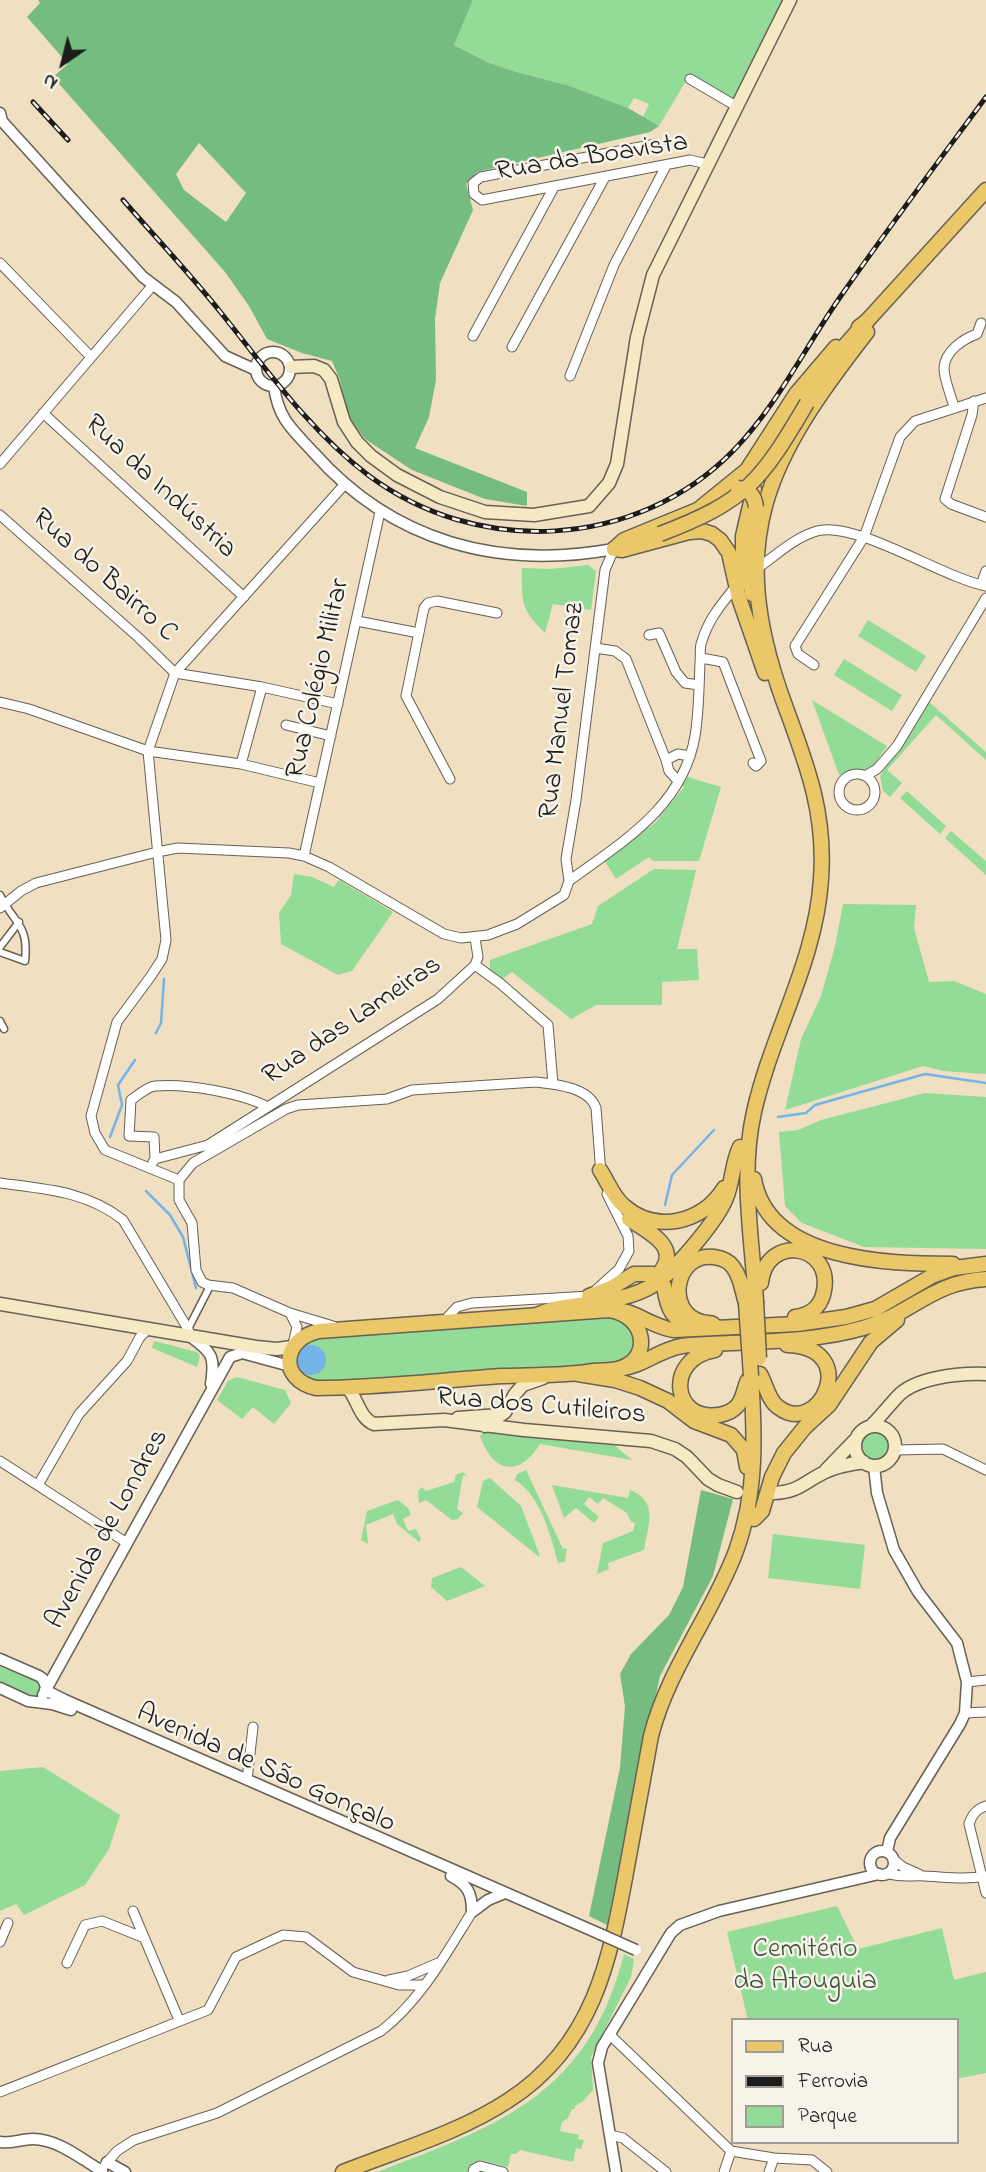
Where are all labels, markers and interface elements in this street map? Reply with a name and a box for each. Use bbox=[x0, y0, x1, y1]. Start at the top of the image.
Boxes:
north arrow bbox=[28, 28, 98, 98]
text: N bbox=[38, 66, 64, 95]
street label: Rua da Boavista bbox=[493, 127, 691, 191]
street label: Rua da Indústria bbox=[76, 409, 242, 567]
street label: Rua do Bairro C bbox=[23, 503, 183, 651]
street label: Rua Colégio Militar bbox=[281, 576, 359, 782]
street label: Rua Manuel Tomaz bbox=[534, 601, 594, 821]
street label: Rua das Lameiras bbox=[257, 950, 449, 1094]
street label: Rua dos Cutileiros bbox=[435, 1382, 647, 1434]
street label: Avenida de Londres bbox=[40, 1424, 178, 1636]
street label: Avenida de São Gonçalo bbox=[130, 1698, 400, 1842]
park label: Cemitério da Atouguia bbox=[733, 1934, 877, 2000]
legend bbox=[730, 2018, 958, 2144]
text: Rua bbox=[798, 2032, 833, 2062]
text: Ferrovia bbox=[798, 2067, 868, 2097]
text: Parque bbox=[798, 2102, 857, 2132]

